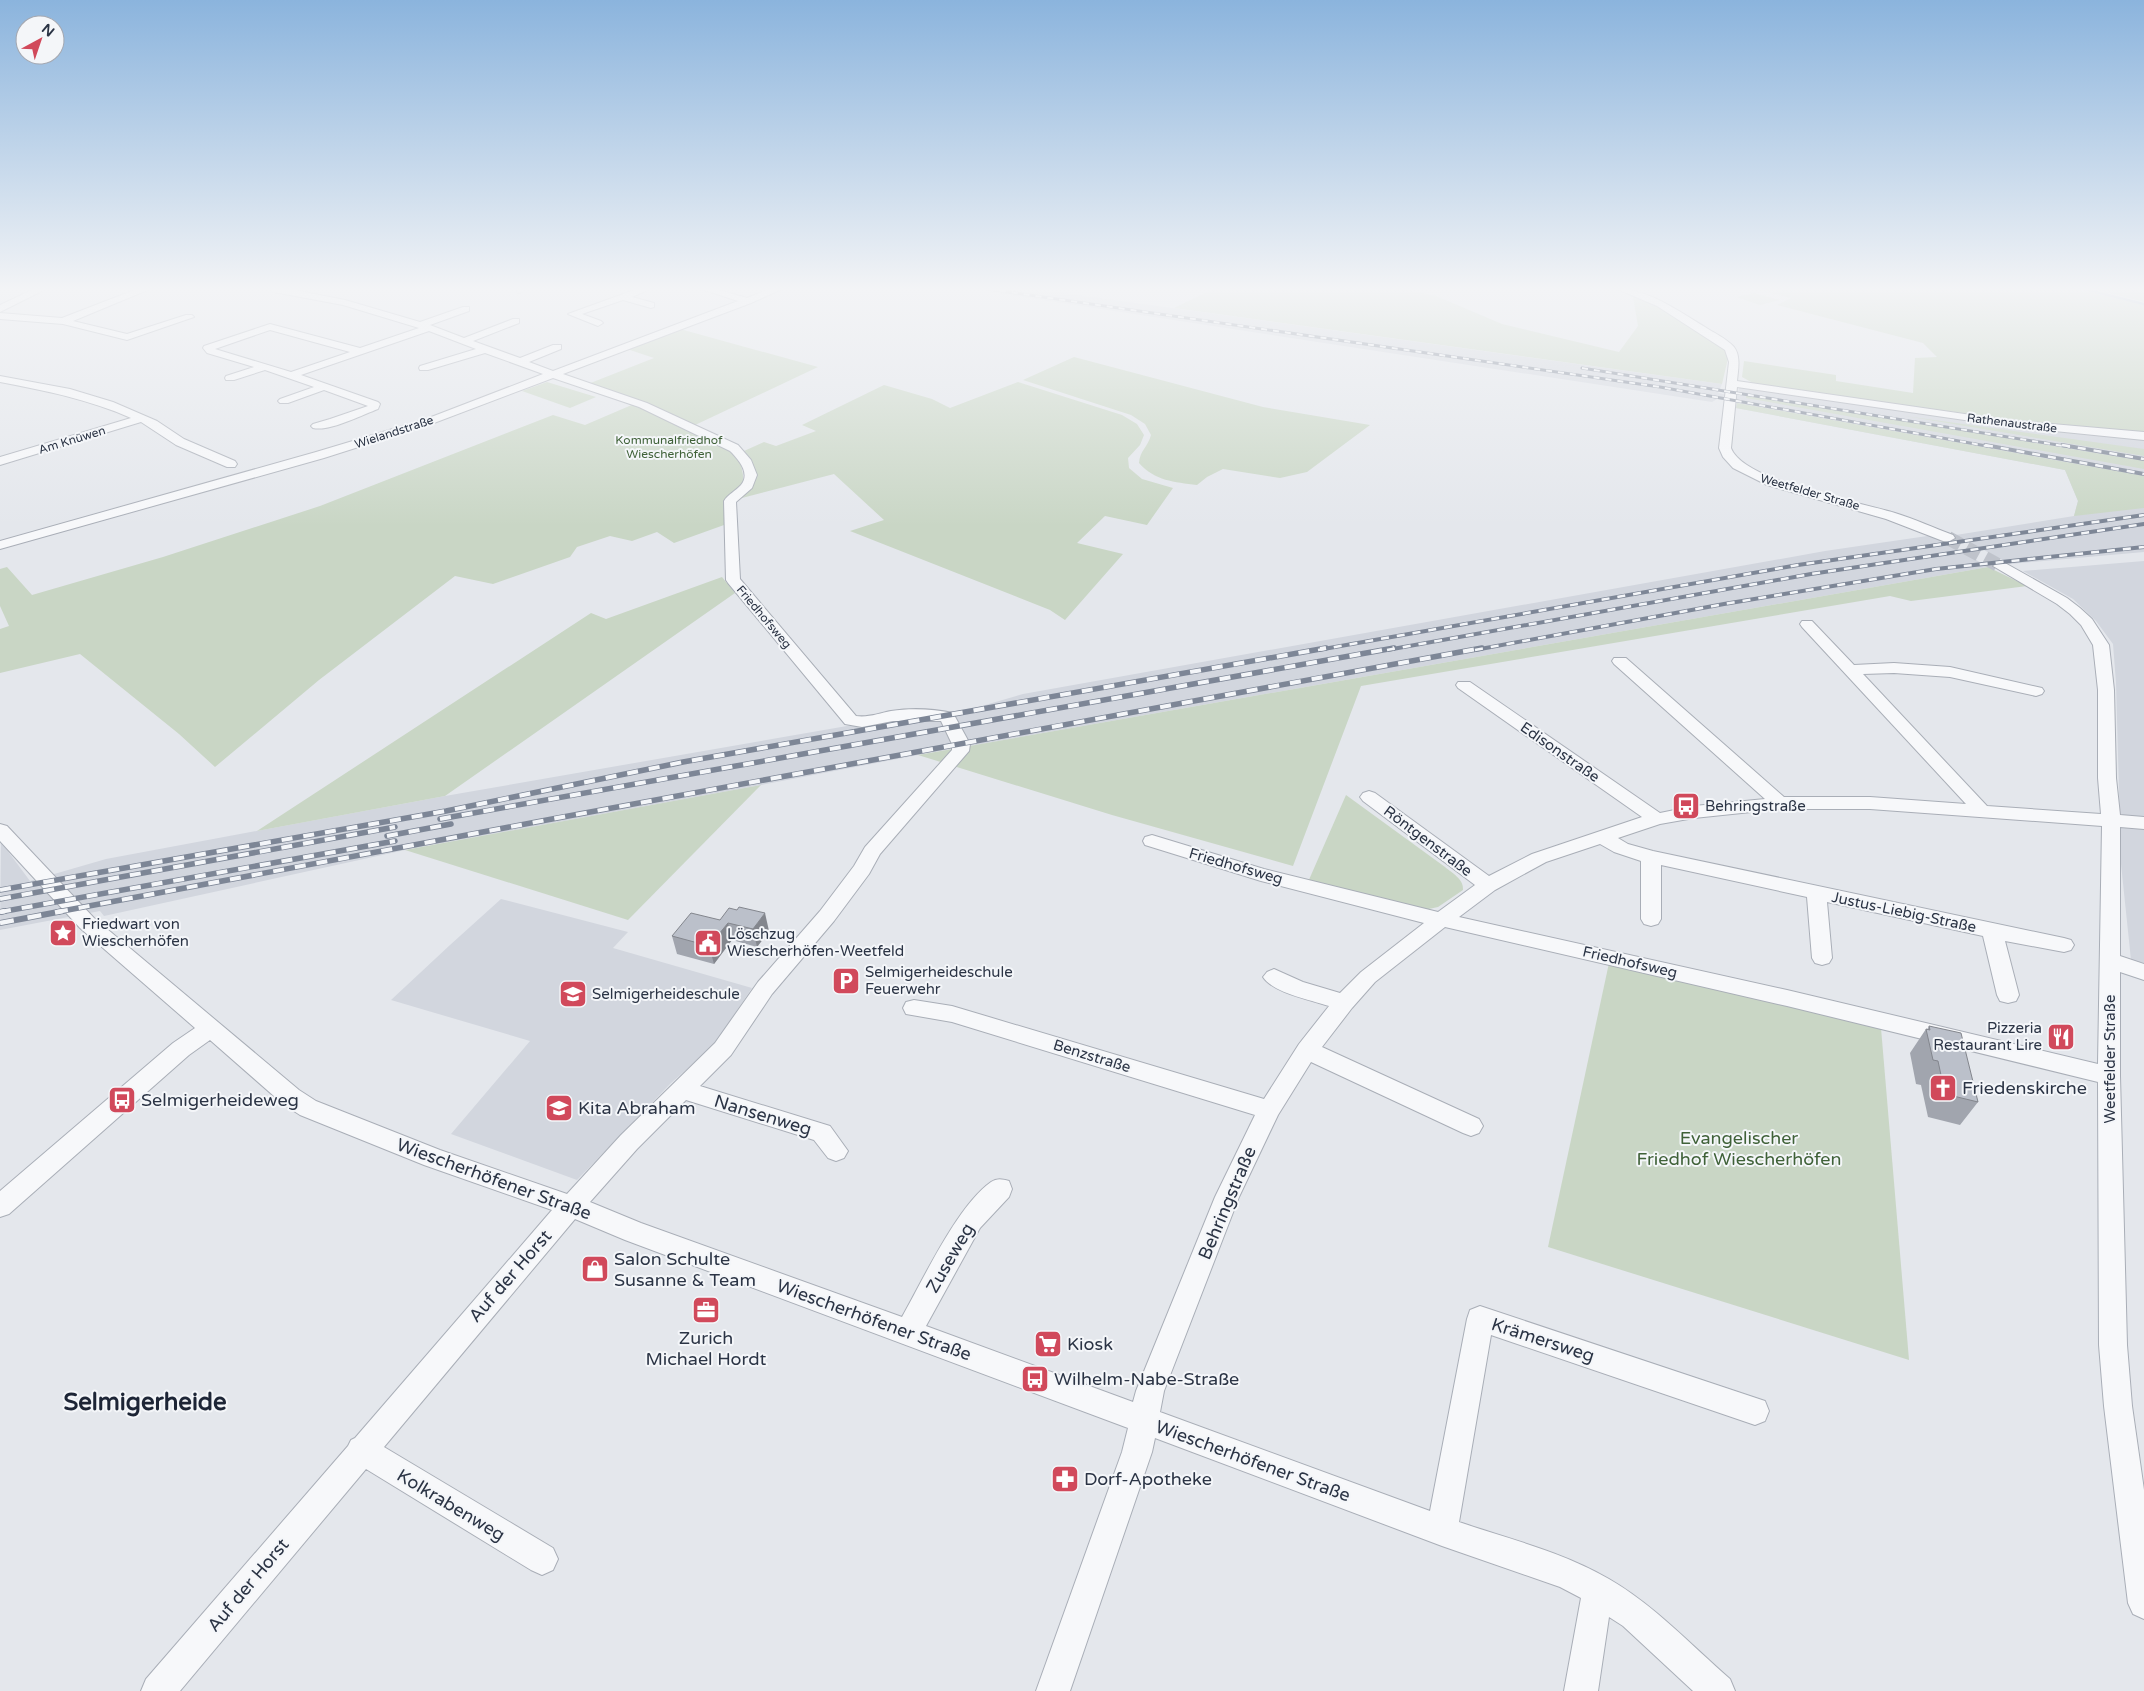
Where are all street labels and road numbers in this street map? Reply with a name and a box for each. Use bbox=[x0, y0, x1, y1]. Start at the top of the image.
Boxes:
street label: Rathenaustraße bbox=[1966, 411, 2058, 436]
street label: Wielandstraße bbox=[353, 413, 435, 451]
street label: Am Knüwen bbox=[37, 423, 107, 457]
street label: Weetfelder Straße bbox=[1759, 471, 1862, 513]
street label: Friedhofsweg bbox=[734, 583, 794, 651]
street label: Edisonstraße bbox=[1517, 718, 1603, 786]
street label: Röntgenstraße bbox=[1380, 802, 1476, 880]
street label: Friedhofsweg bbox=[1187, 844, 1285, 888]
street label: Justus-Liebig-Straße bbox=[1830, 888, 1978, 936]
street label: Friedhofsweg bbox=[1581, 942, 1679, 982]
street label: Weetfelder Straße bbox=[2101, 995, 2119, 1123]
street label: Benzstraße bbox=[1051, 1036, 1133, 1076]
street label: Nansenweg bbox=[712, 1090, 814, 1140]
street label: Wiescherhöfener Straße bbox=[394, 1133, 594, 1225]
street label: Behringstraße bbox=[1193, 1143, 1261, 1263]
street label: Zuseweg bbox=[921, 1219, 979, 1297]
street label: Auf der Horst bbox=[464, 1225, 556, 1327]
street label: Wiescherhöfener Straße bbox=[774, 1274, 974, 1366]
street label: Krämersweg bbox=[1489, 1313, 1597, 1367]
street label: Wiescherhöfener Straße bbox=[1153, 1415, 1353, 1507]
street label: Kolkrabenweg bbox=[393, 1464, 509, 1546]
street label: Auf der Horst bbox=[202, 1534, 294, 1636]

